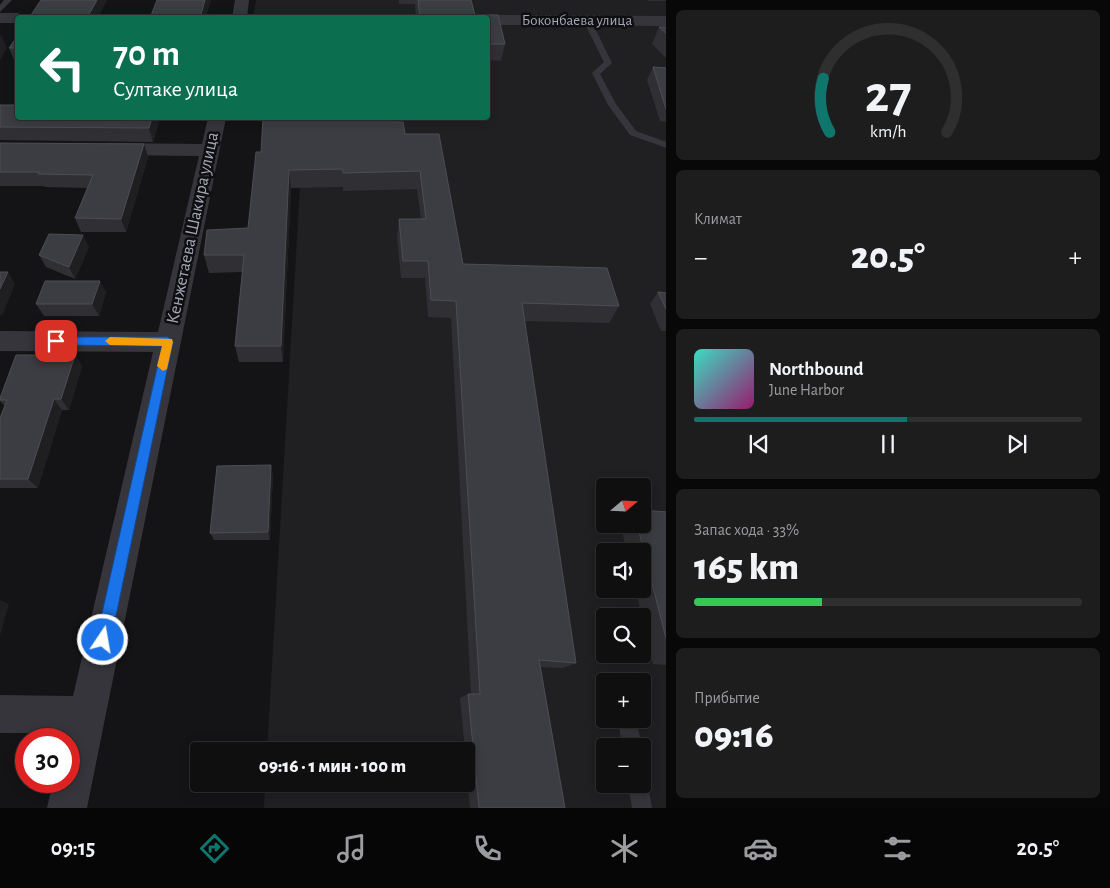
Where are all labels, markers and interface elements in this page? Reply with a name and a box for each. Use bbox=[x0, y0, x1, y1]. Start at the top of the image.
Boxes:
street label: Боконбаева улица bbox=[522, 13, 632, 28]
icon: left bbox=[30, 35, 95, 100]
text: 70 m bbox=[113, 37, 180, 72]
text: 27 bbox=[865, 69, 911, 121]
text: Султаке улица bbox=[113, 78, 238, 100]
text: km/h bbox=[870, 123, 906, 141]
street label: Кенжетаева Шакира улица bbox=[164, 131, 222, 325]
text: Климат bbox=[694, 211, 742, 227]
text: 20.5° bbox=[851, 238, 925, 276]
text: − bbox=[694, 244, 707, 272]
text: + bbox=[1069, 244, 1082, 272]
pin bbox=[35, 320, 77, 362]
icon: arrive bbox=[42, 327, 70, 355]
text: Northbound bbox=[769, 360, 864, 379]
text: June Harbor bbox=[769, 382, 844, 398]
icon: previous bbox=[745, 430, 773, 458]
icon: pause bbox=[874, 430, 902, 458]
icon: next bbox=[1003, 430, 1031, 458]
north arrow bbox=[596, 478, 651, 532]
map controls bbox=[596, 478, 651, 793]
text: Запас хода · 33% bbox=[694, 522, 799, 538]
button: sound bbox=[596, 543, 651, 598]
text: 165 km bbox=[694, 549, 799, 587]
button: search bbox=[596, 608, 651, 663]
position arrow bbox=[76, 613, 128, 665]
button: + bbox=[596, 673, 651, 728]
text: Прибытие bbox=[694, 690, 760, 706]
text: 09:16 bbox=[694, 717, 774, 755]
speed limit sign: 30 bbox=[15, 728, 80, 793]
button: − bbox=[596, 738, 651, 793]
text: 09:16 · 1 мин · 100 m bbox=[259, 757, 406, 776]
icon: directions bbox=[197, 831, 232, 866]
icon: music bbox=[334, 831, 369, 866]
icon: phone bbox=[470, 831, 505, 866]
icon: climate bbox=[607, 831, 642, 866]
icon: car bbox=[743, 831, 778, 866]
icon: filters bbox=[880, 831, 915, 866]
text: 09:15 bbox=[51, 837, 95, 859]
text: 20.5° bbox=[1016, 837, 1059, 859]

